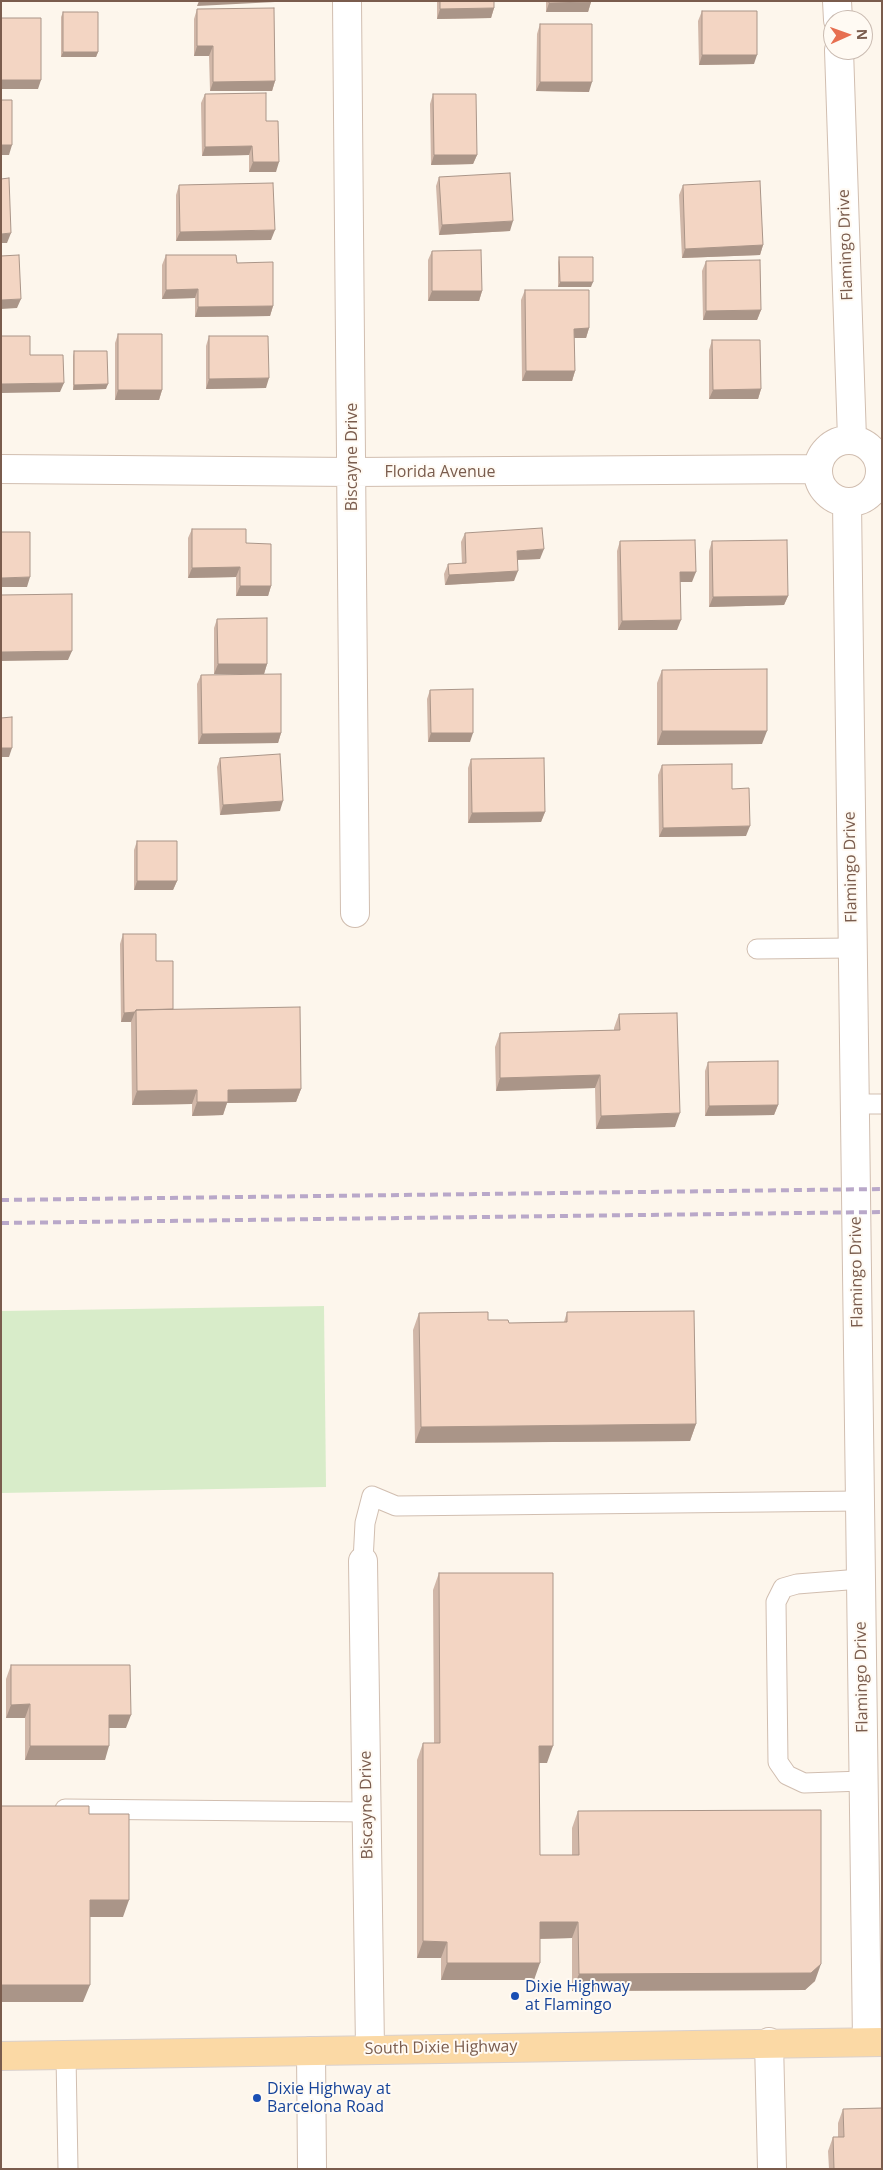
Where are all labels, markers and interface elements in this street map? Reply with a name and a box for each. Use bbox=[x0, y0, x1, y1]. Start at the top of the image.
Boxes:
north arrow bbox=[823, 10, 873, 60]
text: N bbox=[853, 28, 872, 41]
street label: Flamingo Drive bbox=[834, 189, 858, 301]
street label: Biscayne Drive bbox=[342, 403, 362, 511]
street label: Florida Avenue bbox=[384, 462, 496, 482]
street label: Flamingo Drive bbox=[840, 811, 862, 923]
street label: Flamingo Drive bbox=[846, 1216, 868, 1328]
street label: Flamingo Drive bbox=[851, 1621, 873, 1733]
street label: Biscayne Drive bbox=[356, 1750, 378, 1860]
place label: Dixie Highway at Flamingo bbox=[525, 1977, 630, 2015]
marker: Dixie Highway at Flamingo bbox=[509, 1990, 521, 2002]
street label: South Dixie Highway bbox=[364, 2037, 518, 2059]
place label: Dixie Highway at Barcelona Road bbox=[267, 2079, 391, 2117]
marker: Dixie Highway at Barcelona Road bbox=[251, 2092, 263, 2104]

